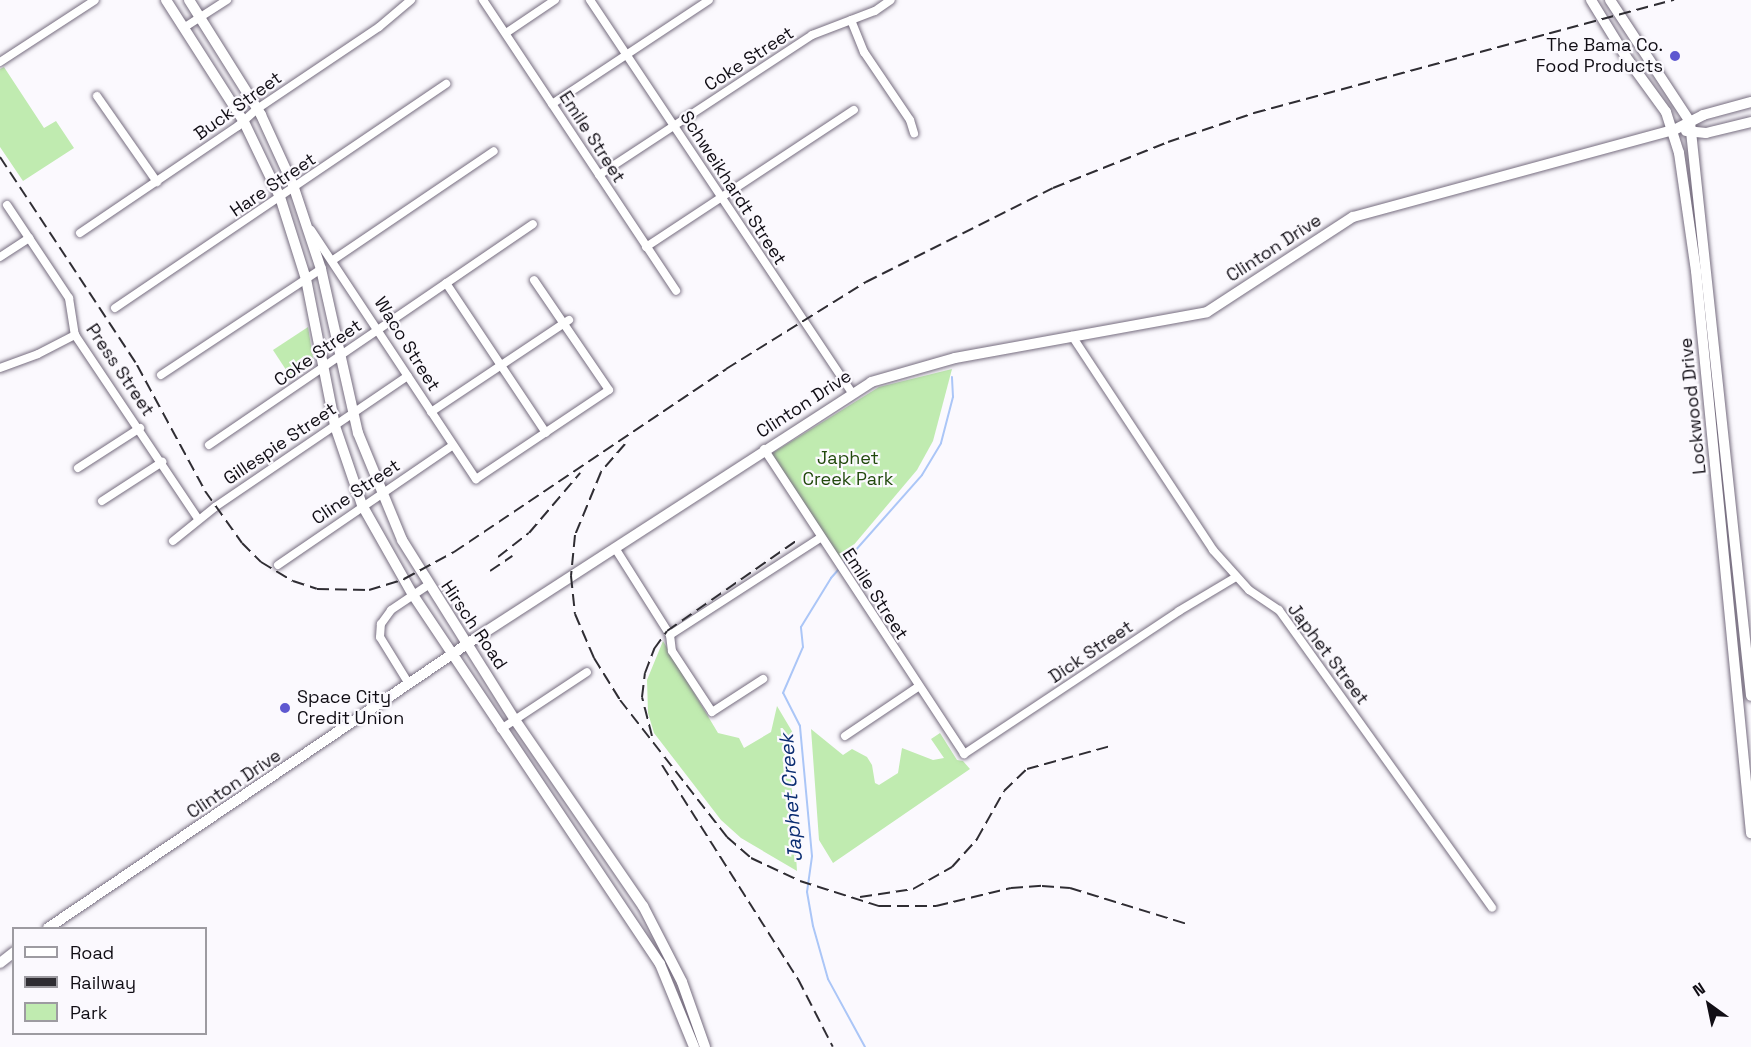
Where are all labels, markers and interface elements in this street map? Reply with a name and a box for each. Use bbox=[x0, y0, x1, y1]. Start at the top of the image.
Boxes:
street label: Coke Street bbox=[700, 22, 798, 96]
place label: The Bama Co. Food Products bbox=[1536, 35, 1663, 78]
marker: The Bama Co. Food Products bbox=[1668, 49, 1682, 63]
street label: Buck Street bbox=[190, 67, 286, 145]
street label: Emile Street bbox=[554, 87, 630, 187]
street label: Schweikhardt Street bbox=[675, 107, 791, 269]
street label: Hare Street bbox=[226, 148, 320, 222]
street label: Clinton Drive bbox=[1222, 209, 1326, 287]
street label: Waco Street bbox=[369, 293, 445, 395]
street label: Coke Street bbox=[270, 315, 366, 391]
street label: Press Street bbox=[81, 320, 159, 420]
street label: Lockwood Drive bbox=[1675, 337, 1711, 475]
street label: Clinton Drive bbox=[752, 365, 856, 443]
street label: Gillespie Street bbox=[219, 398, 341, 490]
park label: Japhet Creek Park bbox=[802, 448, 894, 490]
street label: Cline Street bbox=[308, 455, 404, 529]
street label: Emile Street bbox=[837, 544, 913, 644]
street label: Hirsch Road bbox=[436, 576, 512, 674]
street label: Japhet Street bbox=[1283, 599, 1373, 709]
street label: Dick Street bbox=[1045, 616, 1137, 688]
place label: Space City Credit Union bbox=[297, 687, 404, 730]
marker: Space City Credit Union bbox=[278, 701, 292, 715]
water label: Japhet Creek bbox=[775, 733, 807, 863]
street label: Clinton Drive bbox=[183, 745, 285, 823]
legend bbox=[12, 927, 207, 1035]
text: Road bbox=[70, 941, 114, 964]
text: Railway bbox=[70, 971, 136, 994]
north arrow bbox=[1679, 975, 1739, 1035]
text: N bbox=[1689, 978, 1709, 1001]
text: Park bbox=[70, 1001, 107, 1024]

